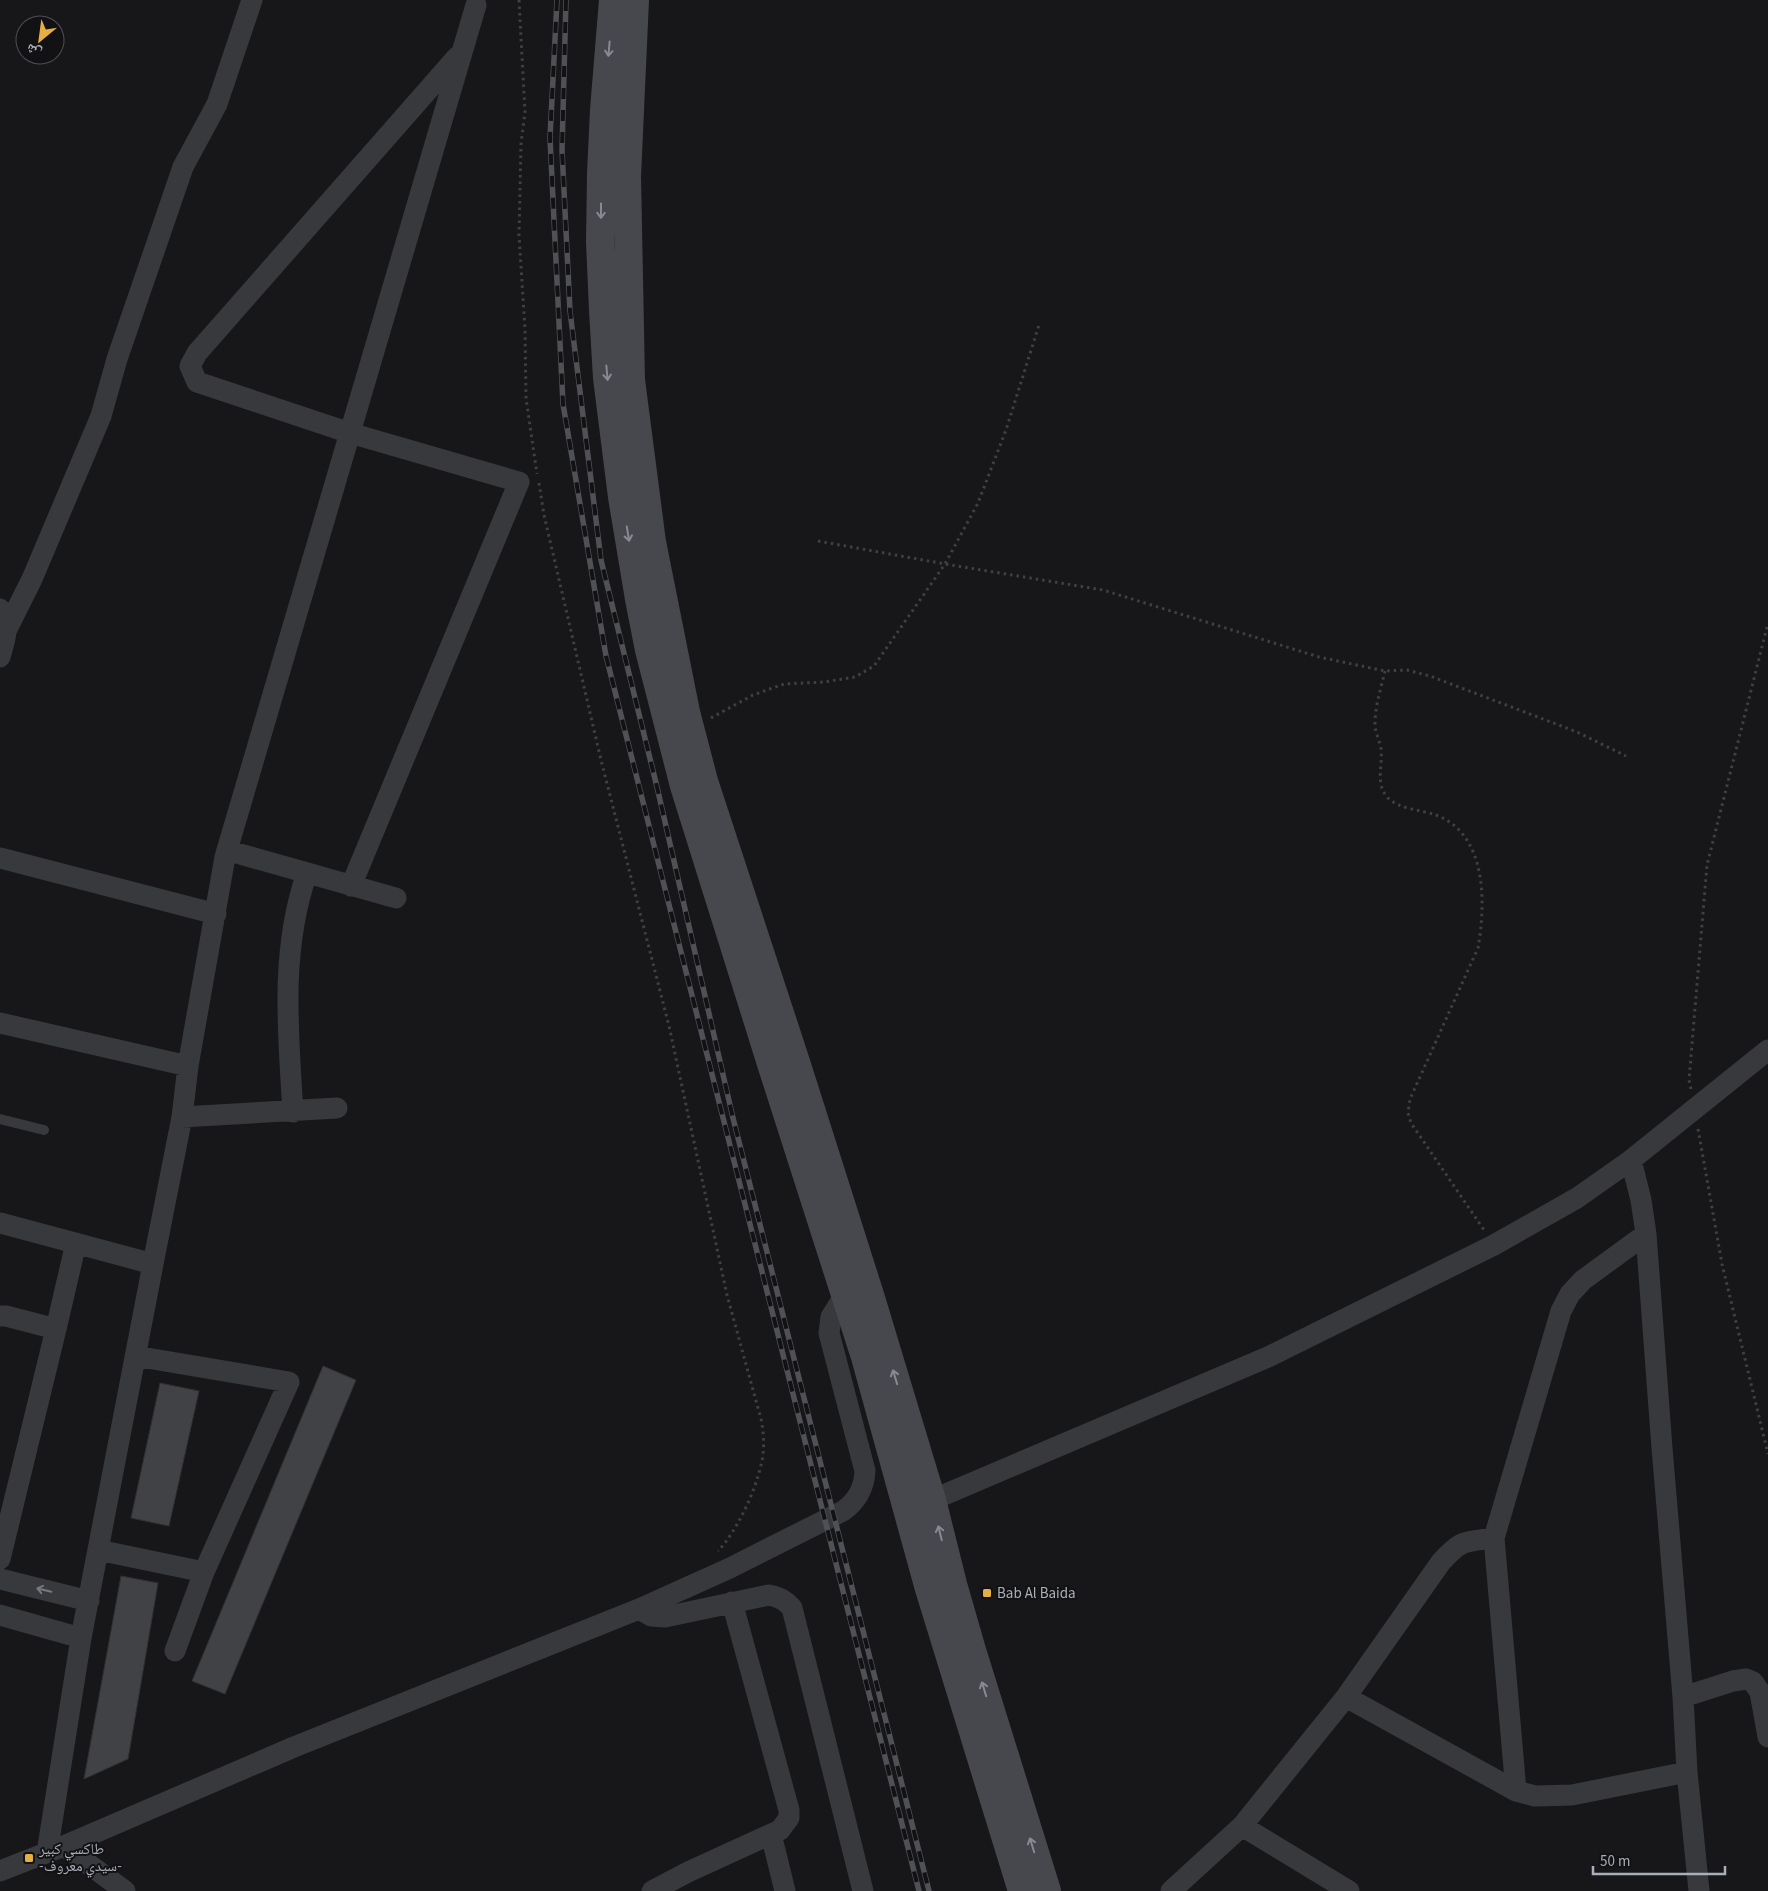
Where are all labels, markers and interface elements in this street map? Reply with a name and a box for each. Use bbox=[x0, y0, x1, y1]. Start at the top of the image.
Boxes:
north arrow bbox=[15, 15, 65, 65]
text: ش bbox=[23, 38, 46, 63]
one-way arrow bbox=[604, 40, 614, 56]
one-way arrow bbox=[596, 202, 606, 219]
one-way arrow bbox=[603, 365, 612, 381]
one-way arrow bbox=[623, 526, 633, 542]
one-way arrow bbox=[890, 1369, 900, 1385]
one-way arrow bbox=[935, 1525, 944, 1541]
place label: Bab Al Baida bbox=[997, 1583, 1076, 1604]
one-way arrow bbox=[37, 1585, 53, 1594]
marker: Bab Al Baida bbox=[981, 1587, 993, 1599]
one-way arrow bbox=[979, 1682, 989, 1698]
one-way arrow bbox=[1027, 1837, 1037, 1853]
place label: طاكسي كبير -سيدي معروف- bbox=[38, 1839, 122, 1878]
scale bar bbox=[1593, 1844, 1726, 1876]
text: 50 m bbox=[1600, 1851, 1630, 1872]
marker: طاكسي كبير -سيدي معروف- bbox=[23, 1852, 35, 1864]

